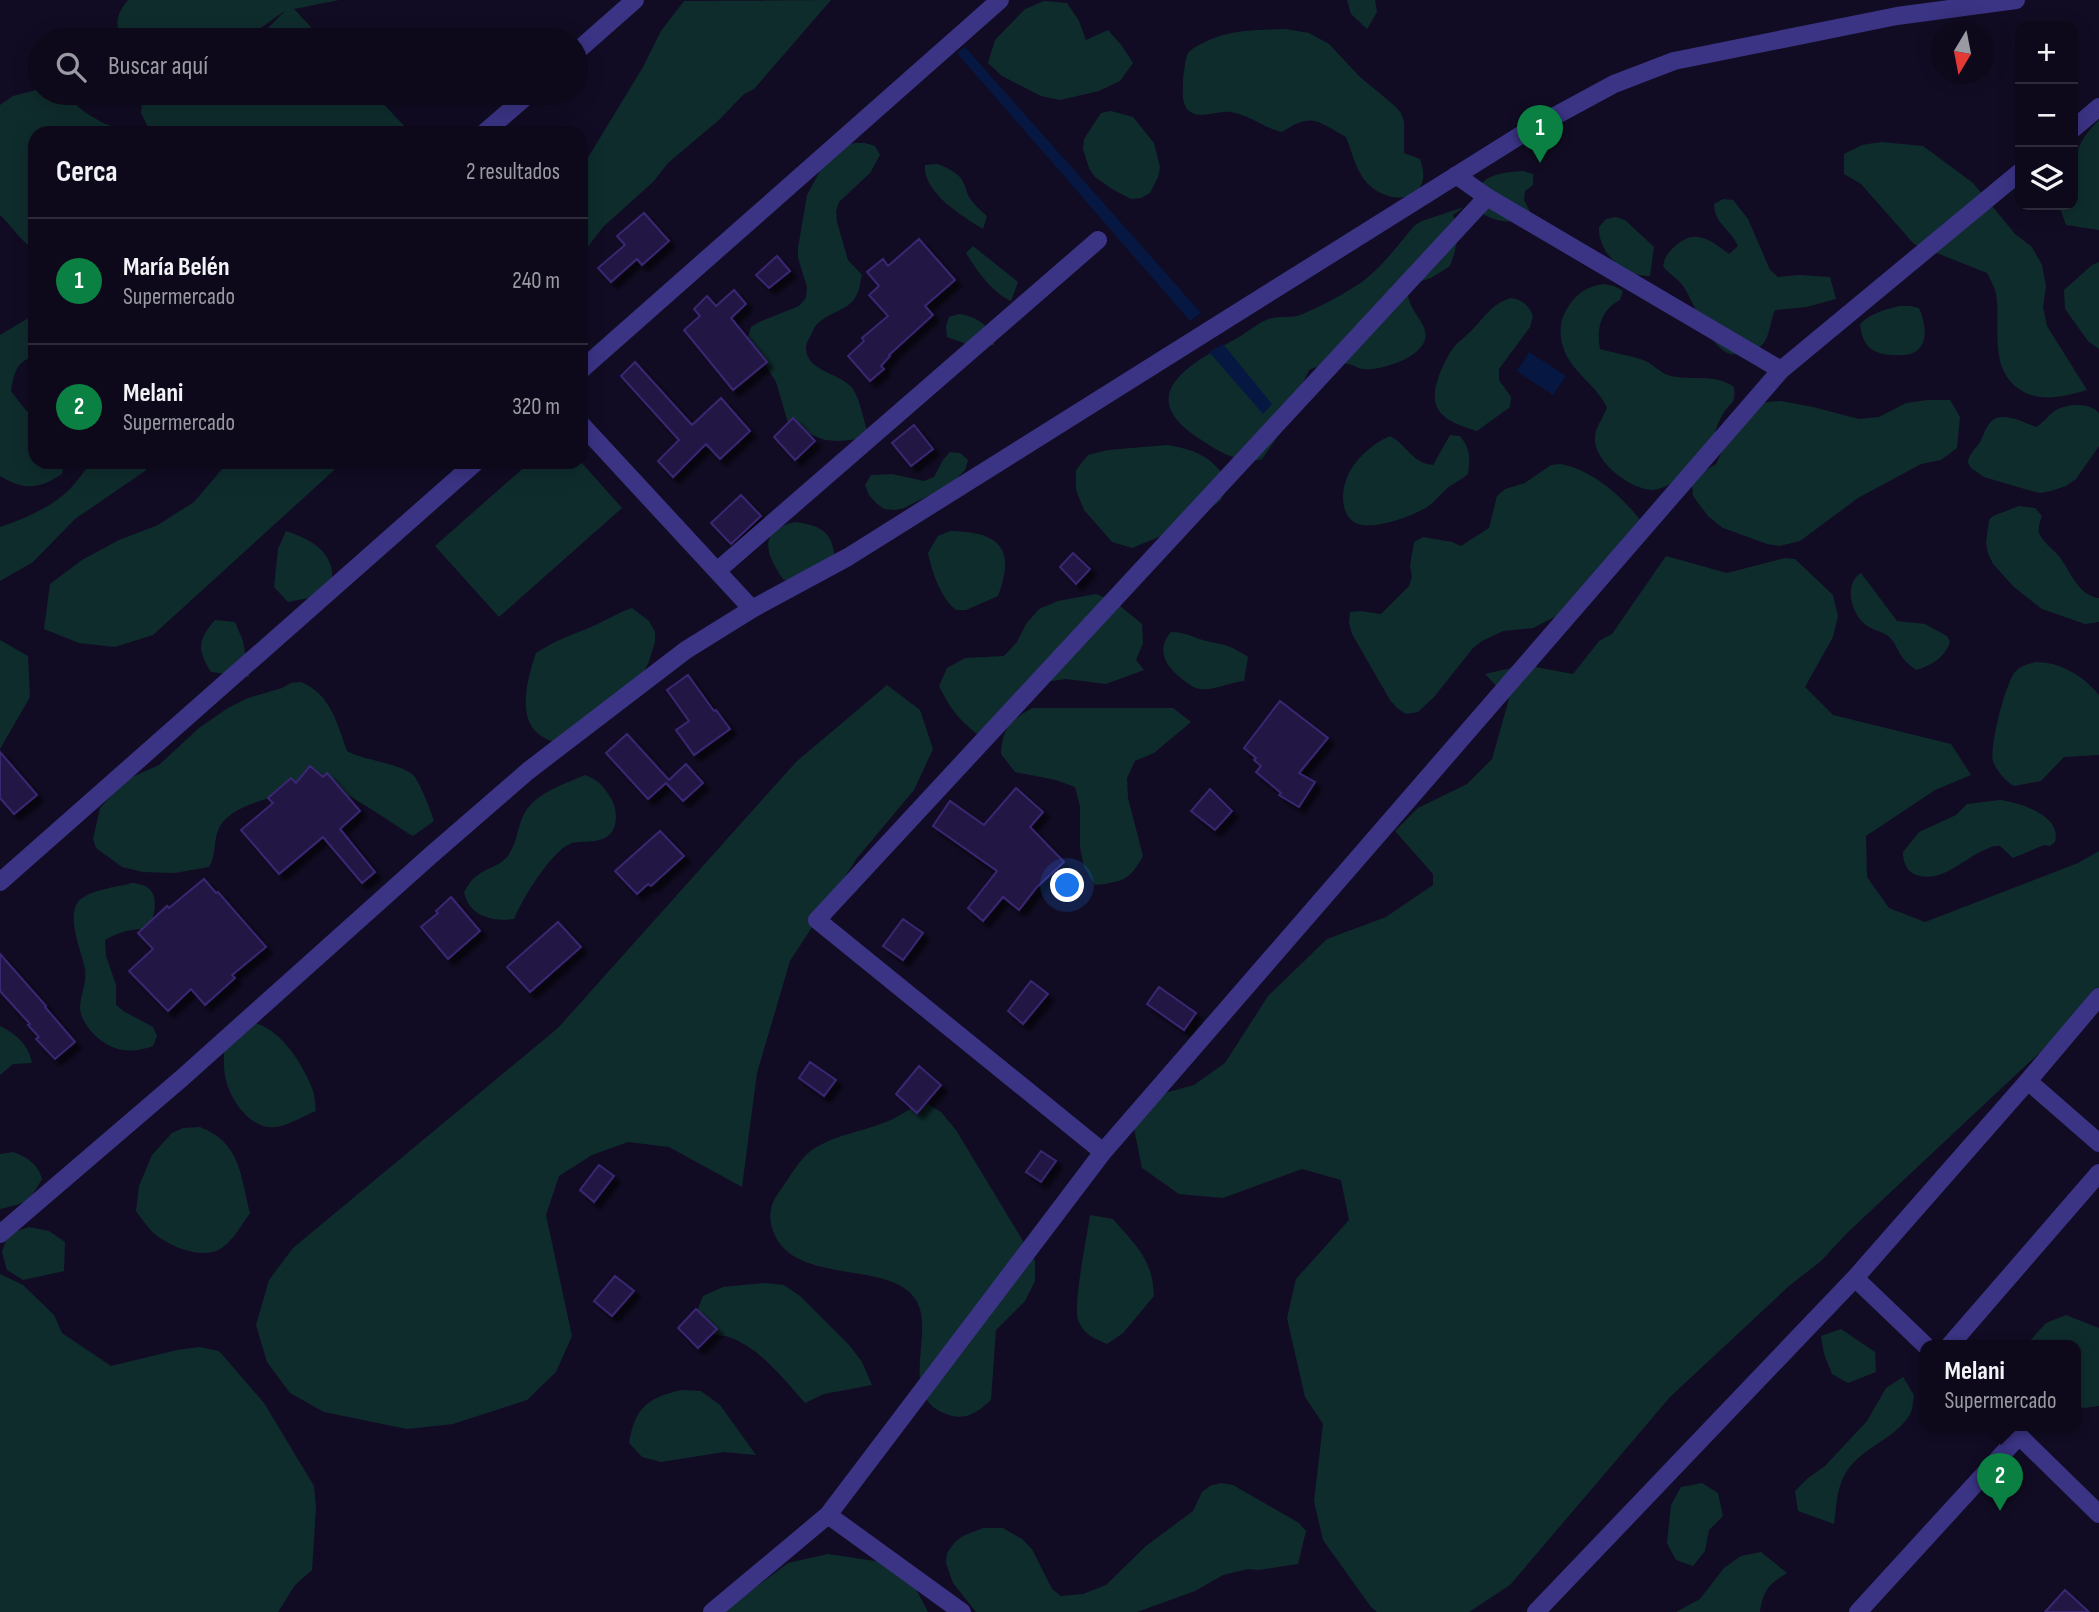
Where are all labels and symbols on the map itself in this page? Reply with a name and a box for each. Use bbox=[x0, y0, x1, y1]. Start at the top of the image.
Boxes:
north arrow bbox=[1931, 21, 1994, 84]
pin: 1 bbox=[1517, 105, 1563, 163]
your location bbox=[1050, 868, 1084, 902]
pin: 2 bbox=[1977, 1453, 2023, 1511]

